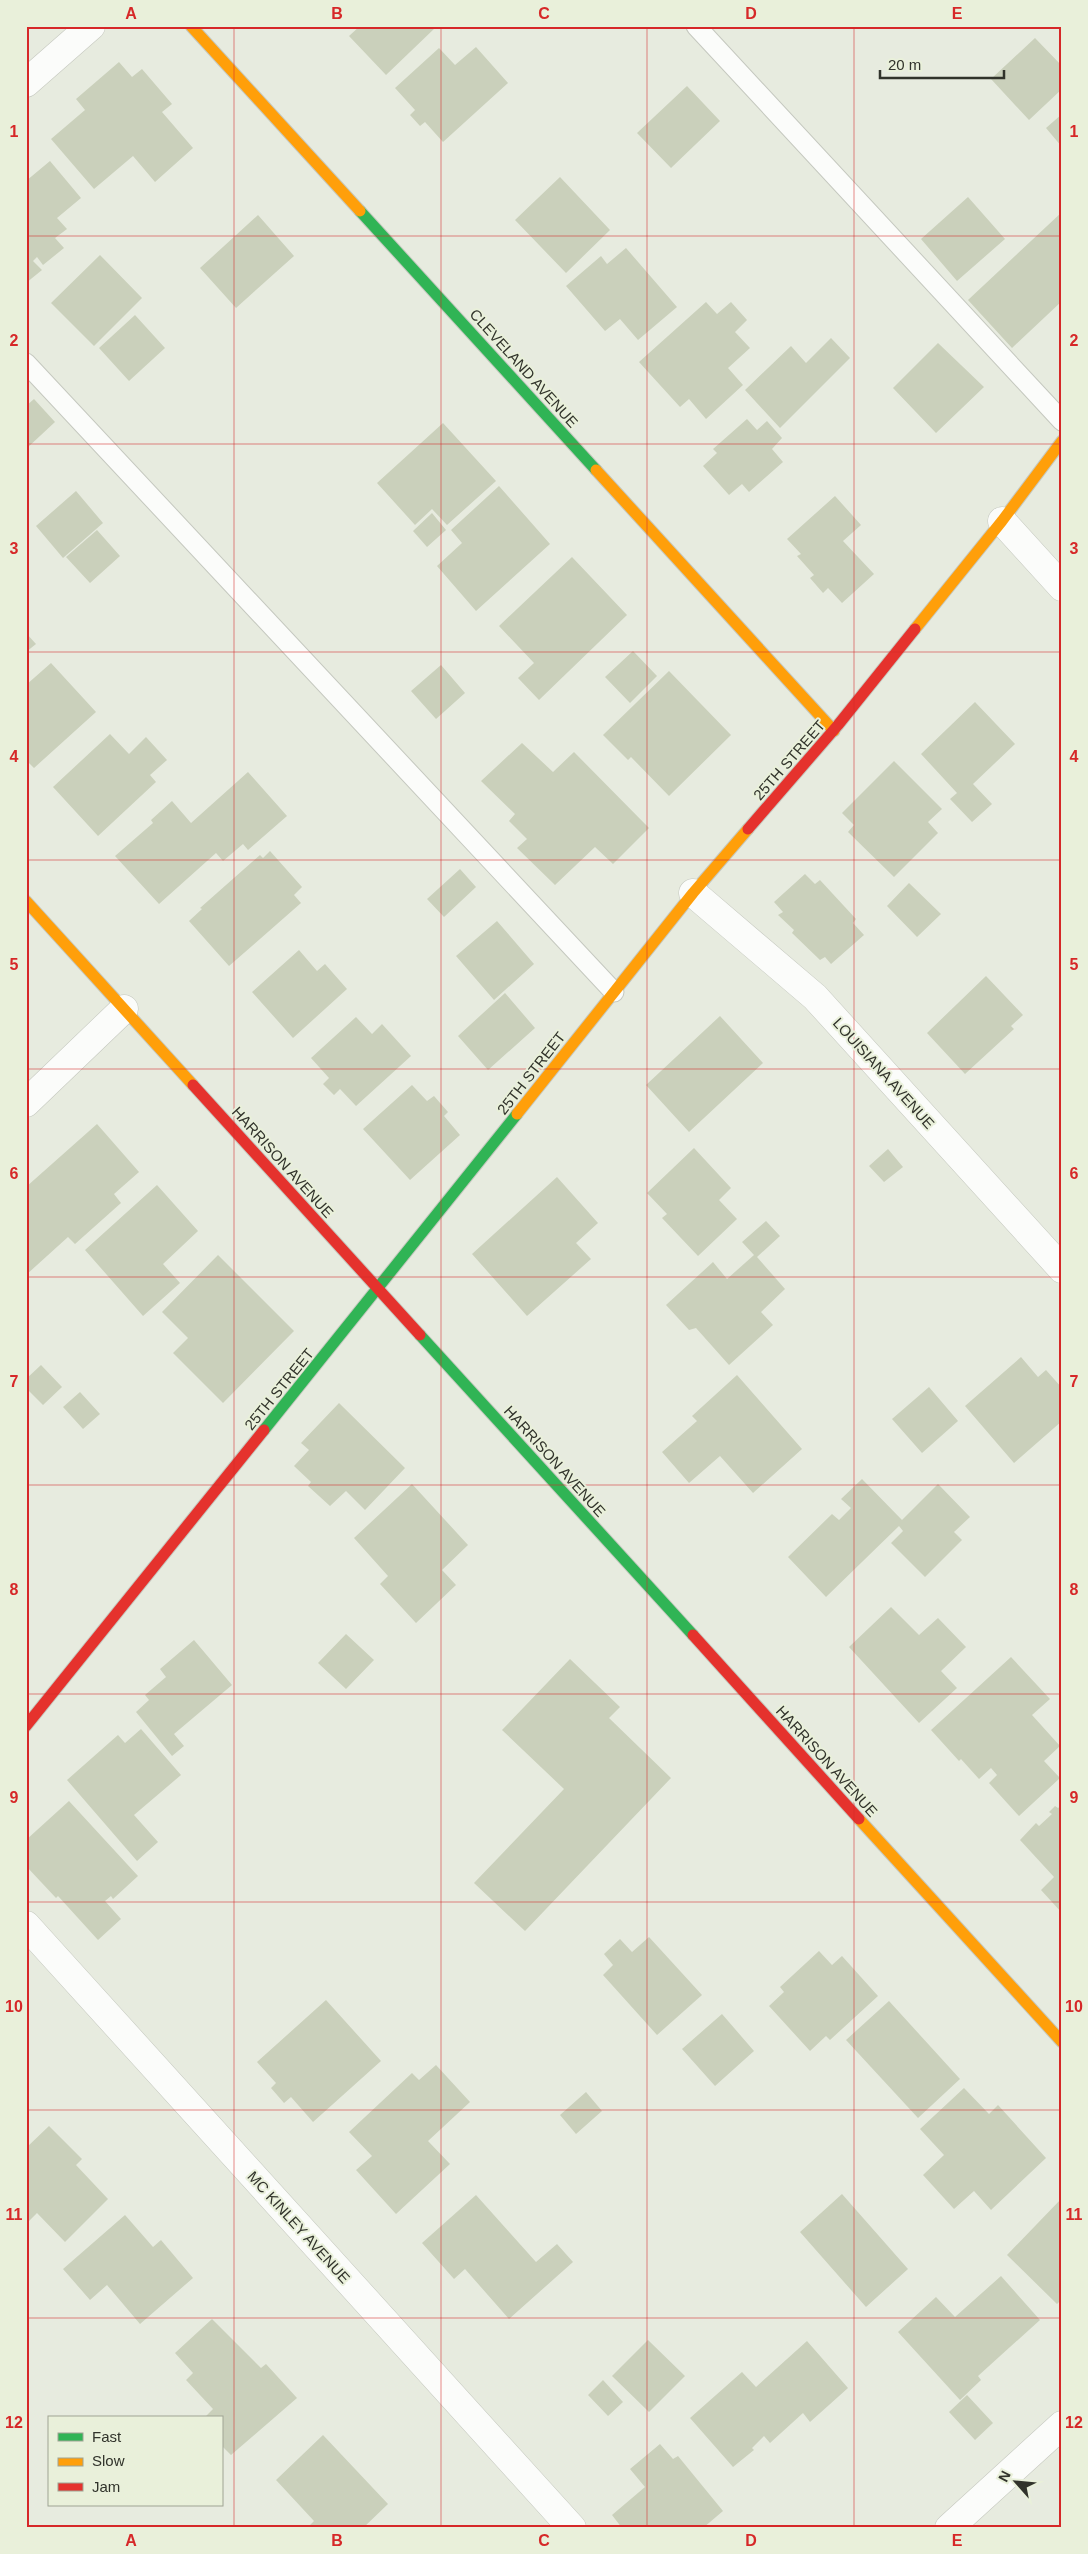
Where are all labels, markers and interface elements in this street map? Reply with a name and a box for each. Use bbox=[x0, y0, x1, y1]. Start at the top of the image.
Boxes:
text: A bbox=[125, 5, 137, 22]
text: B bbox=[331, 5, 343, 22]
text: C bbox=[538, 5, 550, 22]
text: D bbox=[745, 5, 757, 22]
text: E bbox=[952, 5, 963, 22]
scale bar bbox=[880, 48, 1004, 80]
text: 20 m bbox=[888, 56, 921, 73]
text: 1 bbox=[10, 123, 19, 140]
text: 1 bbox=[1070, 123, 1079, 140]
street label: CLEVELAND AVENUE bbox=[466, 305, 582, 431]
text: 2 bbox=[10, 332, 19, 349]
text: 2 bbox=[1070, 332, 1079, 349]
text: 3 bbox=[10, 540, 19, 557]
text: 3 bbox=[1070, 540, 1079, 557]
street label: 25TH STREET bbox=[750, 717, 828, 803]
text: 4 bbox=[10, 748, 19, 765]
text: 4 bbox=[1070, 748, 1079, 765]
text: 5 bbox=[10, 956, 19, 973]
text: 5 bbox=[1070, 956, 1079, 973]
street label: LOUISIANA AVENUE bbox=[830, 1014, 938, 1132]
street label: 25TH STREET bbox=[494, 1028, 568, 1118]
street label: HARRISON AVENUE bbox=[229, 1103, 337, 1221]
text: 6 bbox=[10, 1165, 19, 1182]
text: 6 bbox=[1070, 1165, 1079, 1182]
street label: 25TH STREET bbox=[241, 1345, 317, 1433]
text: 7 bbox=[10, 1373, 19, 1390]
text: 7 bbox=[1070, 1373, 1079, 1390]
street label: HARRISON AVENUE bbox=[501, 1402, 609, 1520]
text: 8 bbox=[10, 1581, 19, 1598]
text: 8 bbox=[1070, 1581, 1079, 1598]
street label: HARRISON AVENUE bbox=[773, 1702, 881, 1820]
text: 9 bbox=[10, 1789, 19, 1806]
text: 9 bbox=[1070, 1789, 1079, 1806]
text: 10 bbox=[5, 1998, 23, 2015]
text: 10 bbox=[1065, 1998, 1083, 2015]
street label: MC KINLEY AVENUE bbox=[244, 2168, 354, 2286]
text: 11 bbox=[6, 2206, 23, 2223]
text: 11 bbox=[1066, 2206, 1083, 2223]
text: 12 bbox=[5, 2414, 23, 2431]
text: 12 bbox=[1065, 2414, 1083, 2431]
legend bbox=[48, 2416, 222, 2506]
text: Fast bbox=[92, 2428, 122, 2445]
text: Slow bbox=[92, 2452, 125, 2469]
north arrow bbox=[990, 2456, 1040, 2506]
text: N bbox=[995, 2468, 1014, 2484]
text: Jam bbox=[92, 2478, 120, 2495]
text: A bbox=[125, 2532, 137, 2549]
text: B bbox=[331, 2532, 343, 2549]
text: C bbox=[538, 2532, 550, 2549]
text: D bbox=[745, 2532, 757, 2549]
text: E bbox=[952, 2532, 963, 2549]

